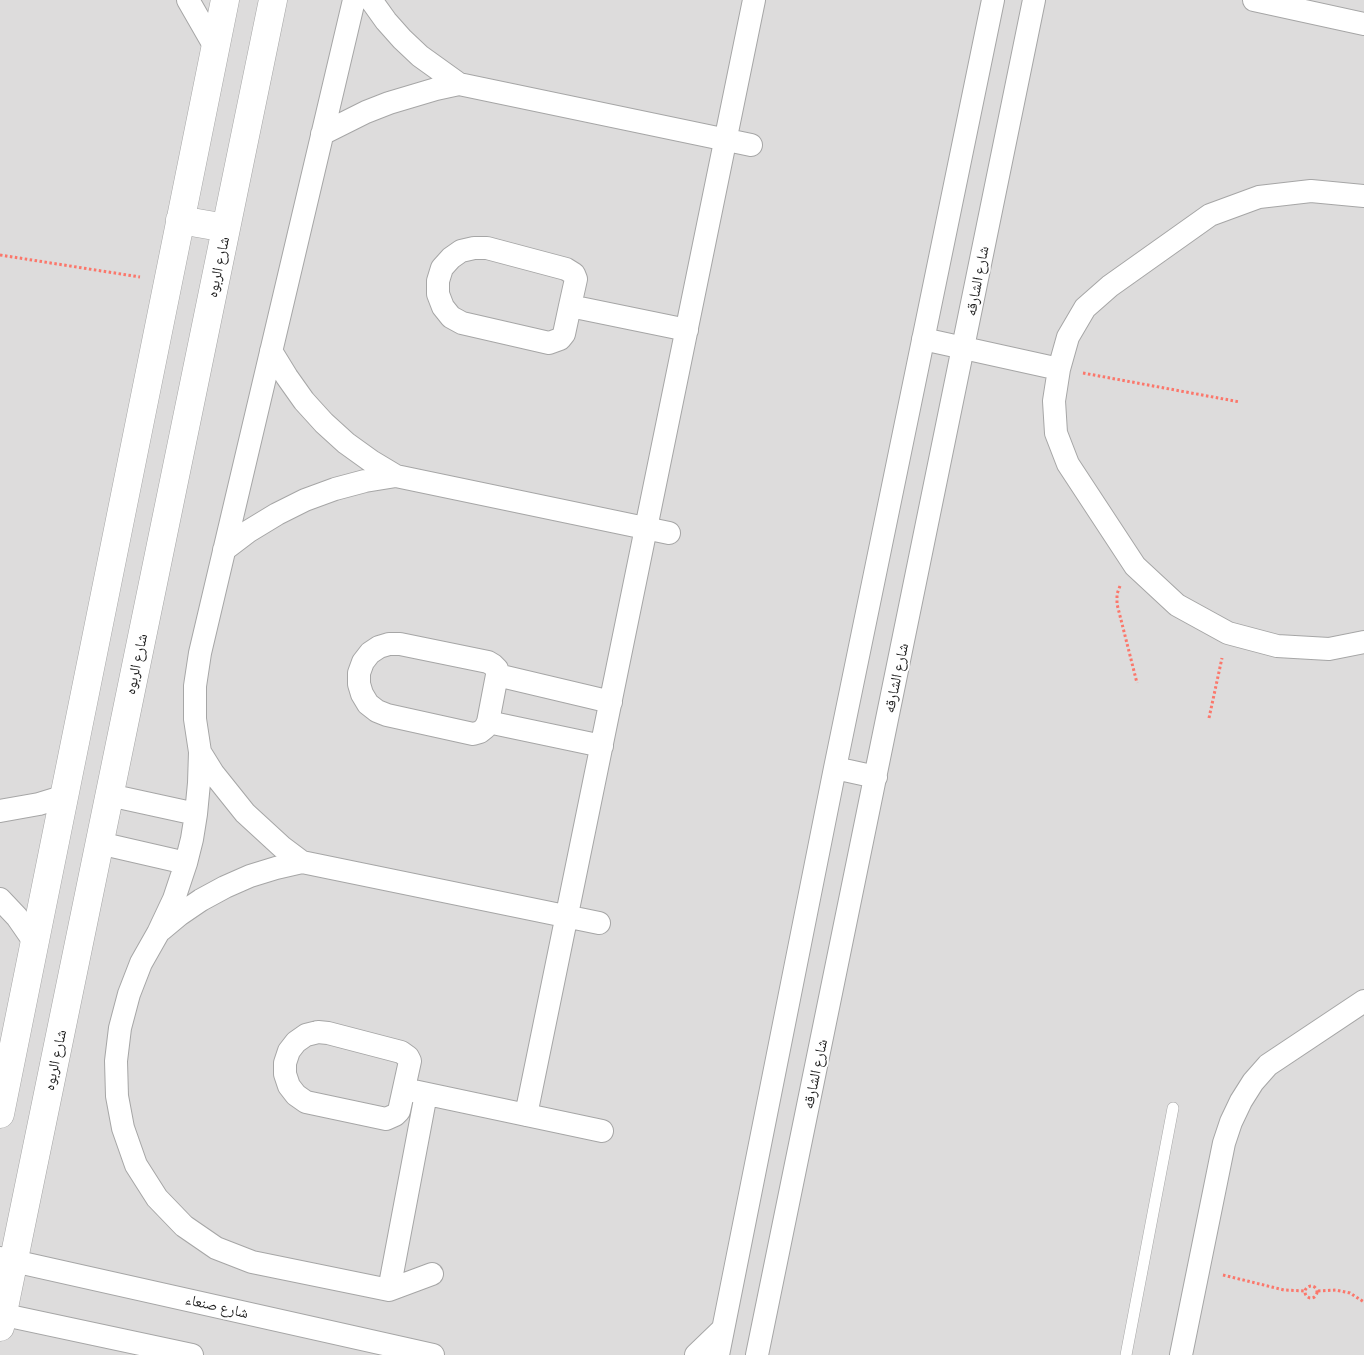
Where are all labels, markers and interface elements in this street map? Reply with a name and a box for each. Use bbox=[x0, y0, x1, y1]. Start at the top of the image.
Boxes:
street label: شارع الربوه bbox=[203, 235, 233, 299]
street label: شارع الشارقه bbox=[961, 244, 993, 318]
street label: شارع الربوه bbox=[121, 632, 151, 696]
street label: شارع الشارقه bbox=[880, 641, 912, 715]
street label: شارع الربوه bbox=[40, 1028, 70, 1092]
street label: شارع الشارقه bbox=[799, 1037, 831, 1111]
street label: شارع صنعاء bbox=[184, 1290, 250, 1322]

